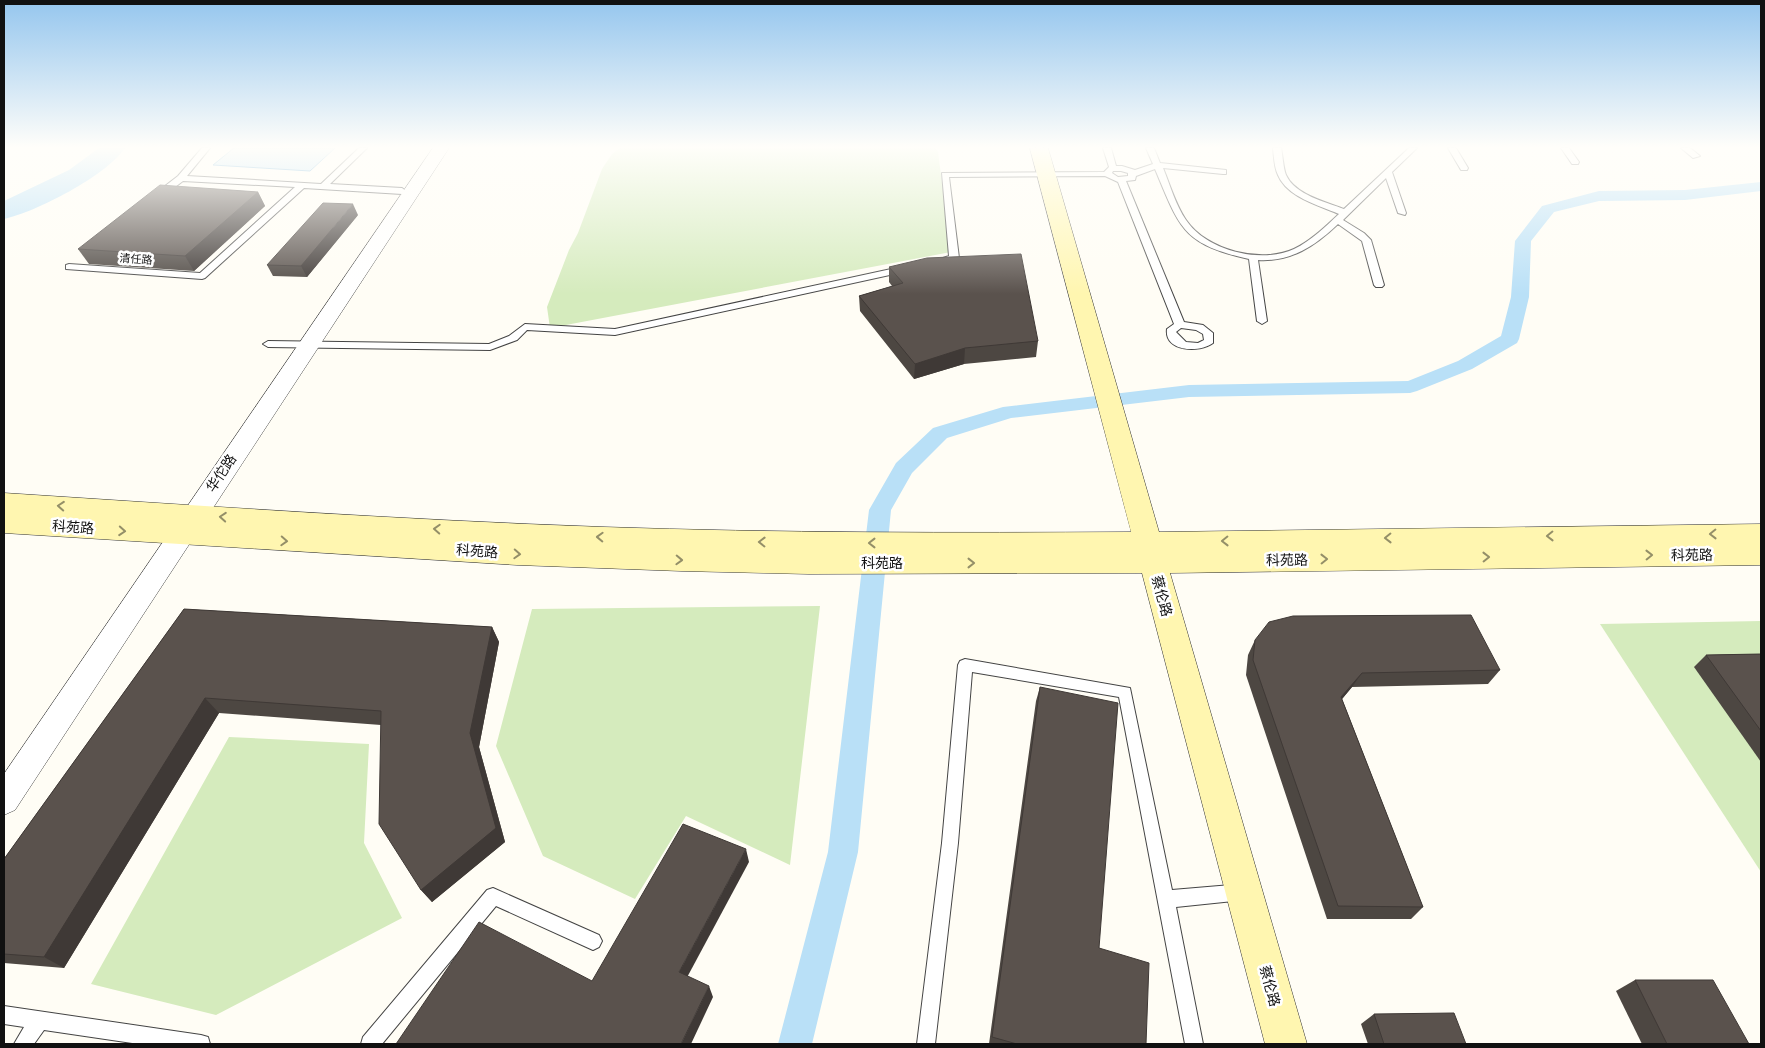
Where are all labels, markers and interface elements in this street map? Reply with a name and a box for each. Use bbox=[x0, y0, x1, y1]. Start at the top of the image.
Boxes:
street label: 清任路 bbox=[119, 251, 153, 267]
street label: 华佗路 bbox=[202, 451, 240, 495]
one-way arrow bbox=[56, 501, 64, 512]
one-way arrow bbox=[218, 512, 226, 523]
street label: 科苑路 bbox=[51, 517, 95, 537]
one-way arrow bbox=[433, 524, 441, 535]
one-way arrow bbox=[119, 525, 127, 536]
one-way arrow bbox=[1708, 529, 1716, 540]
one-way arrow bbox=[1546, 531, 1554, 542]
one-way arrow bbox=[595, 532, 603, 542]
one-way arrow bbox=[1383, 533, 1391, 544]
one-way arrow bbox=[281, 535, 289, 546]
one-way arrow bbox=[1221, 535, 1229, 546]
one-way arrow bbox=[758, 536, 766, 547]
one-way arrow bbox=[868, 538, 876, 548]
street label: 科苑路 bbox=[455, 541, 499, 561]
street label: 科苑路 bbox=[1671, 546, 1713, 564]
one-way arrow bbox=[513, 548, 521, 559]
one-way arrow bbox=[1645, 550, 1653, 561]
street label: 科苑路 bbox=[1266, 551, 1308, 569]
one-way arrow bbox=[1483, 552, 1491, 563]
street label: 科苑路 bbox=[861, 554, 903, 572]
one-way arrow bbox=[1320, 554, 1328, 565]
one-way arrow bbox=[676, 555, 683, 565]
one-way arrow bbox=[967, 558, 975, 568]
street label: 蔡伦路 bbox=[1148, 573, 1176, 619]
street label: 蔡伦路 bbox=[1256, 963, 1284, 1009]

